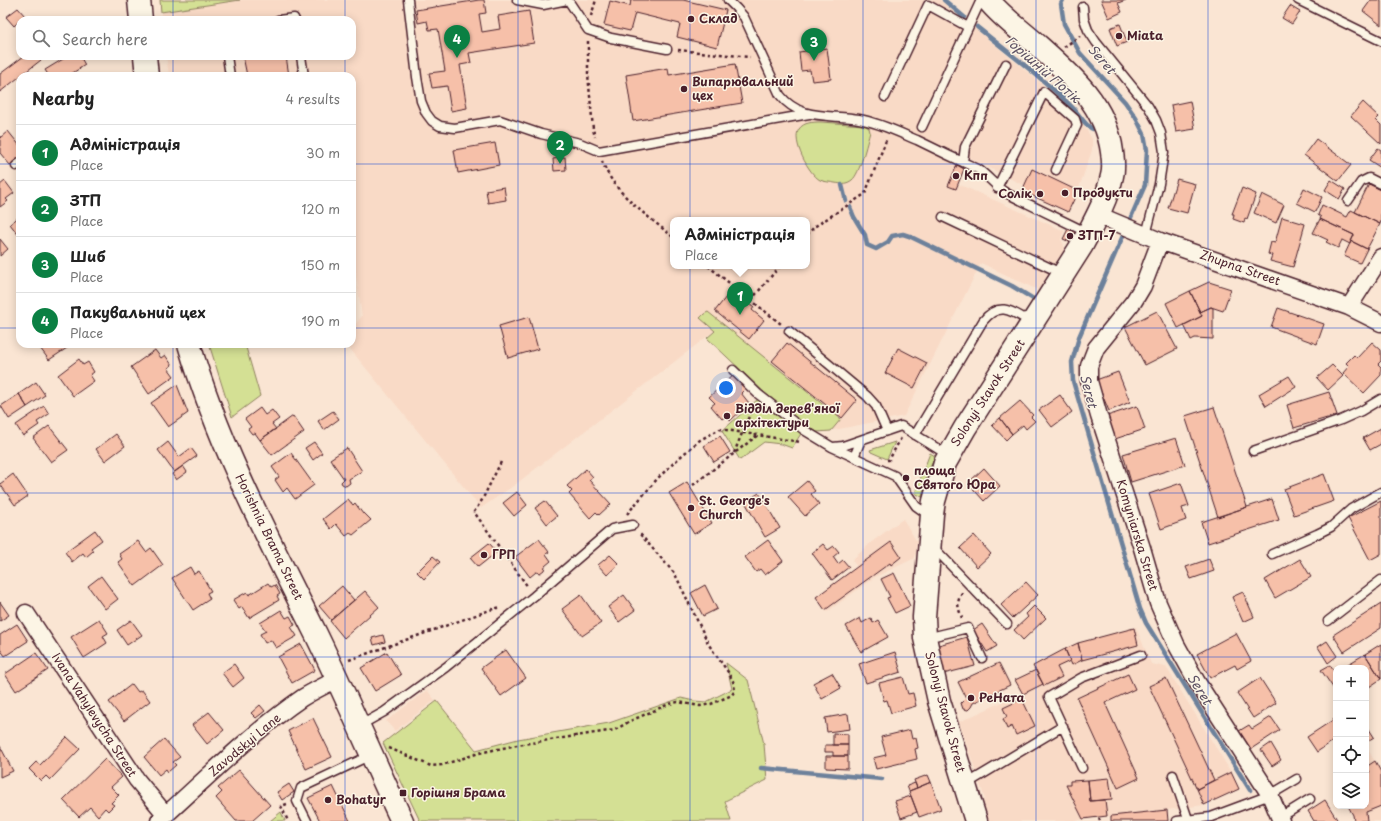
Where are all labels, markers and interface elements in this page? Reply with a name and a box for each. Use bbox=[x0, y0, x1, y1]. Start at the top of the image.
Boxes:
place label: Склад bbox=[699, 9, 737, 27]
marker: Склад bbox=[686, 14, 696, 24]
search box bbox=[16, 16, 356, 60]
pin: 4 bbox=[444, 25, 470, 58]
place label: Miata bbox=[1127, 26, 1164, 44]
icon: search bbox=[30, 27, 52, 49]
text: Search here bbox=[62, 27, 148, 50]
pin: 3 bbox=[801, 28, 827, 61]
water label: Горішній Потік bbox=[1002, 31, 1086, 107]
marker: Miata bbox=[1114, 31, 1124, 41]
water label: Seret bbox=[1084, 40, 1122, 79]
place label: Випарювальний цех bbox=[692, 72, 794, 104]
marker: Випарювальний цех bbox=[679, 84, 689, 94]
text: Nearby bbox=[32, 85, 94, 111]
text: 4 results bbox=[286, 89, 340, 108]
pin: 2 bbox=[547, 131, 573, 164]
text: Адміністрація bbox=[70, 132, 180, 155]
text: 1 bbox=[42, 143, 48, 162]
text: 30 m bbox=[306, 143, 340, 162]
text: Place bbox=[70, 155, 103, 174]
place label: Кпп bbox=[964, 166, 988, 184]
marker: Кпп bbox=[951, 171, 961, 181]
place label: Продукти bbox=[1073, 183, 1133, 201]
place label: Солік bbox=[998, 184, 1032, 202]
text: ЗТП bbox=[70, 188, 102, 211]
marker: Продукти bbox=[1060, 188, 1070, 198]
marker: Солік bbox=[1035, 189, 1045, 199]
text: 2 bbox=[40, 199, 50, 218]
text: 120 m bbox=[301, 199, 340, 218]
text: Place bbox=[70, 211, 103, 230]
popup bbox=[670, 217, 810, 269]
text: Адміністрація bbox=[685, 222, 795, 245]
place label: ЗТП-7 bbox=[1077, 226, 1115, 244]
marker: ЗТП-7 bbox=[1065, 231, 1075, 241]
text: Шиб bbox=[70, 244, 105, 267]
text: Place bbox=[685, 245, 718, 264]
street label: Zhupna Street bbox=[1198, 245, 1283, 289]
text: 3 bbox=[41, 255, 49, 274]
text: 150 m bbox=[301, 255, 340, 274]
text: Place bbox=[70, 267, 103, 286]
pin: 1 bbox=[727, 282, 753, 315]
text: Пакувальний цех bbox=[70, 300, 206, 323]
text: 4 bbox=[41, 311, 49, 330]
text: 190 m bbox=[301, 311, 340, 330]
text: Place bbox=[70, 323, 103, 342]
street label: Solonyi Stavok Street bbox=[946, 335, 1029, 450]
water label: Seret bbox=[1076, 372, 1103, 411]
your location bbox=[716, 378, 736, 398]
place label: Відділ дерев'яної архітектури bbox=[735, 399, 841, 431]
marker: Відділ дерев'яної архітектури bbox=[722, 411, 732, 421]
place label: площа Святого Юра bbox=[914, 461, 996, 493]
street label: Horishnia Brama Street bbox=[232, 471, 308, 603]
marker: площа Святого Юра bbox=[901, 473, 911, 483]
street label: Komyniarska Street bbox=[1113, 477, 1164, 593]
place label: St. George's Church bbox=[699, 491, 770, 523]
marker: St. George's Church bbox=[686, 503, 696, 513]
place label: ГРП bbox=[492, 545, 516, 563]
marker: ГРП bbox=[479, 550, 489, 560]
street label: Ivana Vahylevycha Street bbox=[48, 649, 142, 780]
street label: Solonyi Stavok Street bbox=[921, 649, 971, 774]
map controls bbox=[1333, 665, 1369, 809]
button: + bbox=[1333, 665, 1369, 701]
water label: Seret bbox=[1184, 670, 1218, 709]
place label: РеНата bbox=[979, 688, 1025, 706]
marker: РеНата bbox=[966, 693, 976, 703]
button: − bbox=[1333, 701, 1369, 737]
street label: Zavodskyi Lane bbox=[204, 708, 285, 780]
button: locate bbox=[1333, 737, 1369, 773]
button: layers bbox=[1333, 773, 1369, 809]
place label: Горішня Брама bbox=[411, 783, 506, 801]
marker: Горішня Брама bbox=[398, 788, 408, 798]
place label: Bohatyr bbox=[336, 790, 387, 808]
marker: Bohatyr bbox=[323, 795, 333, 805]

